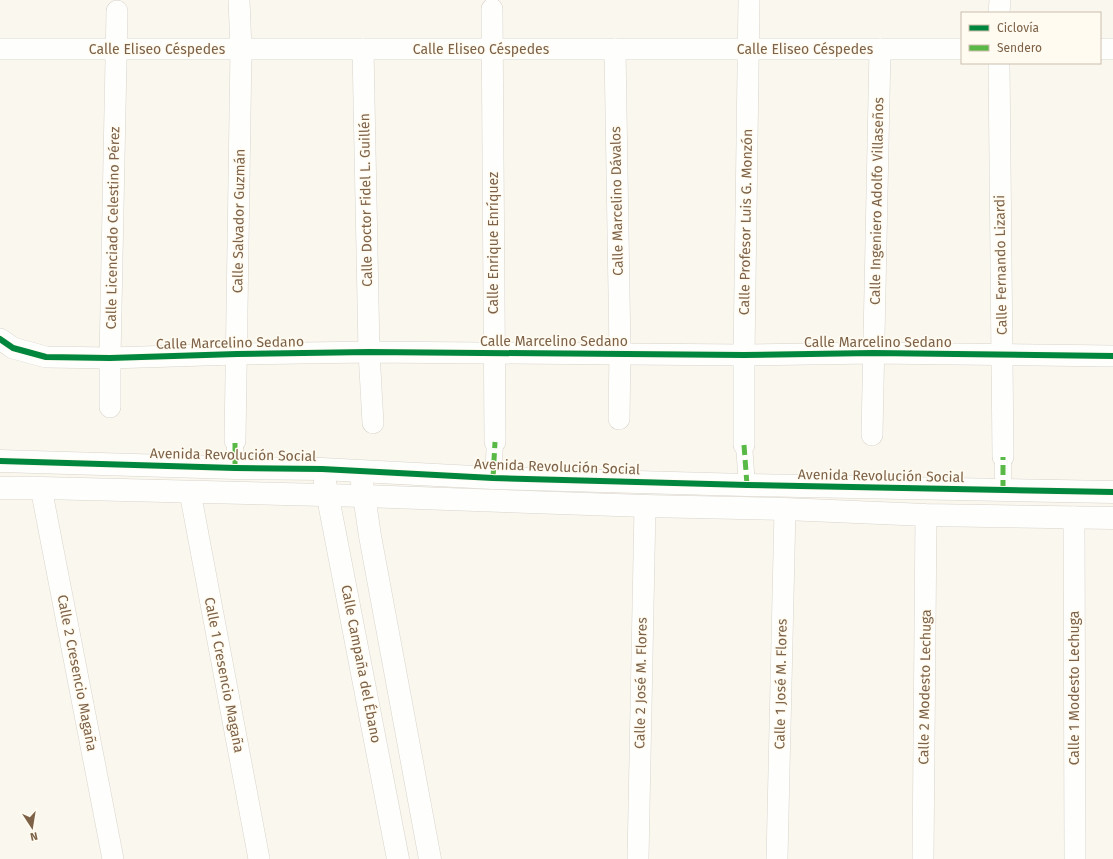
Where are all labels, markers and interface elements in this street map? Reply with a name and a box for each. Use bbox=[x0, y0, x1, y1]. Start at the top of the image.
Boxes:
legend bbox=[961, 12, 1101, 64]
text: Ciclovía bbox=[997, 21, 1039, 35]
street label: Calle Eliseo Céspedes bbox=[89, 41, 226, 58]
street label: Calle Eliseo Céspedes bbox=[413, 41, 550, 58]
street label: Calle Eliseo Céspedes bbox=[737, 41, 874, 58]
text: Sendero bbox=[997, 41, 1042, 55]
street label: Calle Ingeniero Adolfo Villaseños bbox=[867, 96, 887, 305]
street label: Calle Doctor Fidel L. Guillén bbox=[356, 113, 376, 287]
street label: Calle Licenciado Celestino Pérez bbox=[103, 126, 123, 330]
street label: Calle Marcelino Dávalos bbox=[607, 126, 627, 276]
street label: Calle Profesor Luis G. Monzón bbox=[736, 129, 756, 315]
street label: Calle Salvador Guzmán bbox=[229, 149, 249, 293]
street label: Calle Enrique Enríquez bbox=[485, 172, 502, 314]
street label: Calle Fernando Lizardi bbox=[991, 195, 1011, 335]
street label: Calle Marcelino Sedano bbox=[156, 333, 304, 353]
street label: Calle Marcelino Sedano bbox=[480, 333, 628, 350]
street label: Calle Marcelino Sedano bbox=[804, 334, 952, 351]
street label: Avenida Revolución Social bbox=[150, 445, 316, 465]
street label: Avenida Revolución Social bbox=[474, 456, 640, 478]
street label: Avenida Revolución Social bbox=[798, 466, 964, 486]
street label: Calle Campaña del Ébano bbox=[337, 583, 386, 745]
street label: Calle 2 Cresencio Magaña bbox=[53, 593, 101, 753]
street label: Calle 1 Cresencio Magaña bbox=[201, 596, 247, 754]
street label: Calle 2 Modesto Lechuga bbox=[915, 609, 935, 765]
street label: Calle 1 Modesto Lechuga bbox=[1066, 611, 1083, 765]
street label: Calle 2 José M. Flores bbox=[631, 617, 651, 749]
street label: Calle 1 José M. Flores bbox=[771, 618, 791, 750]
north arrow bbox=[12, 807, 52, 847]
text: N bbox=[29, 829, 39, 843]

